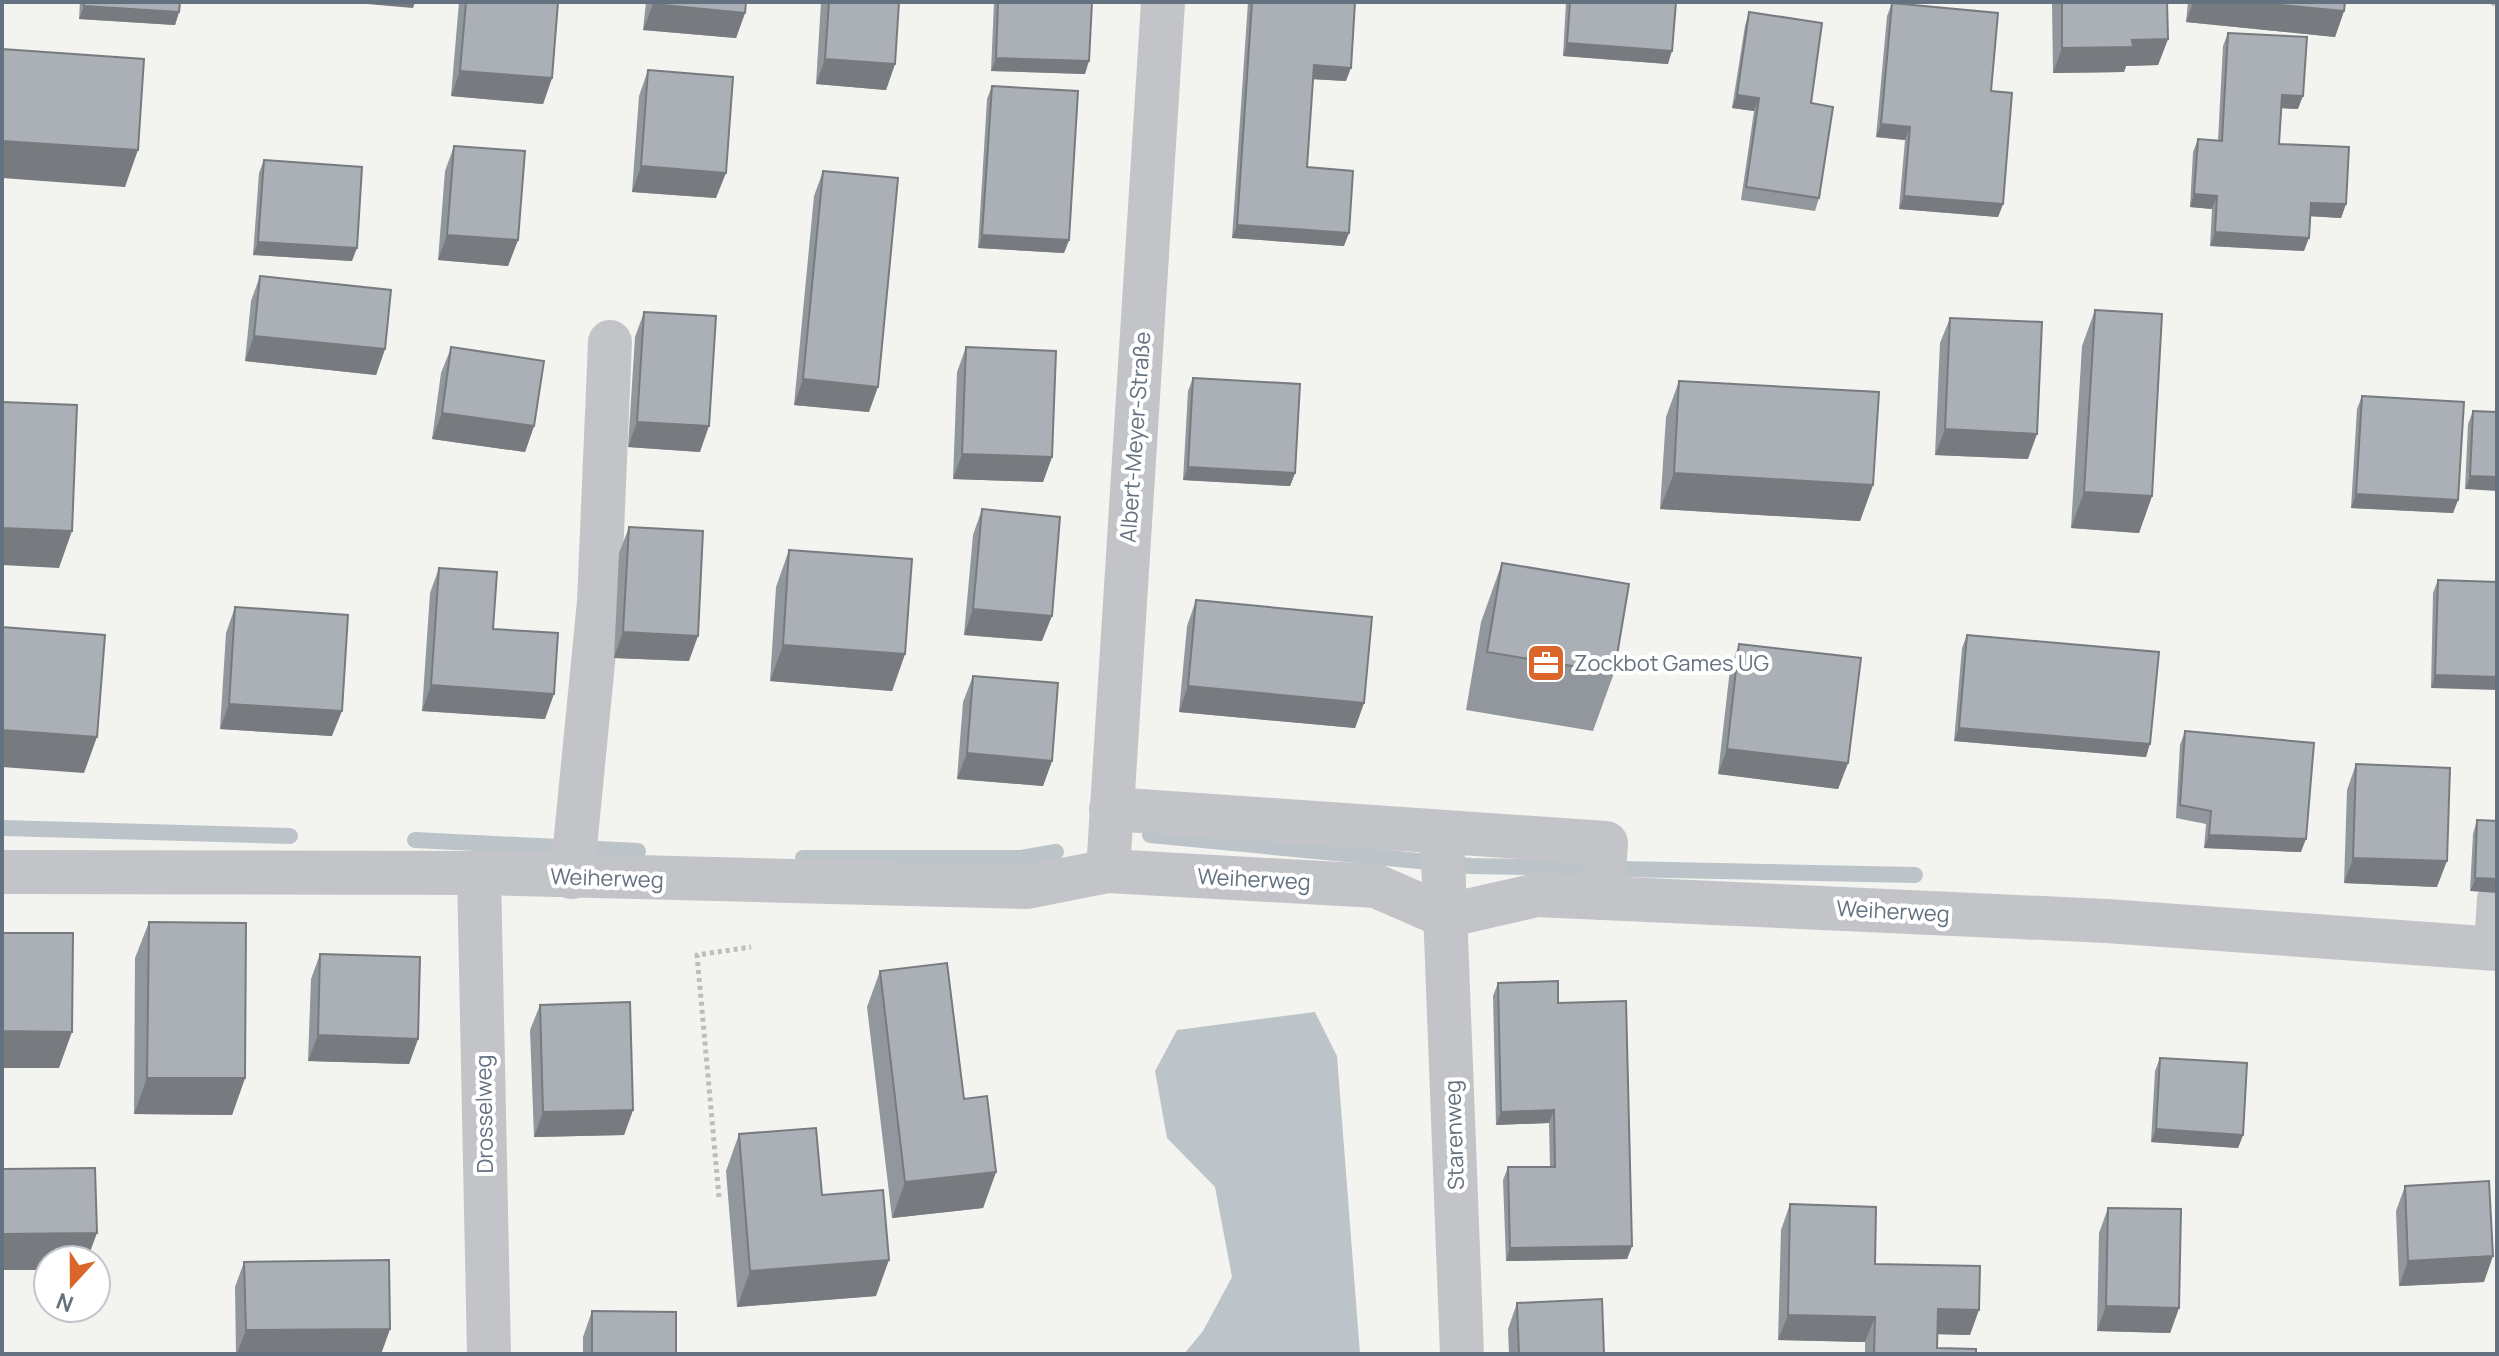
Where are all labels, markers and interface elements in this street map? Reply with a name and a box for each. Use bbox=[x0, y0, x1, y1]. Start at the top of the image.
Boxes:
street label: Albert-Meyer-Straße bbox=[1113, 330, 1157, 543]
office icon: Zockbot Games UG bbox=[1525, 642, 1567, 684]
place label: Zockbot Games UG bbox=[1574, 648, 1769, 678]
street label: Weiherweg bbox=[550, 861, 664, 895]
street label: Weiherweg bbox=[1197, 861, 1311, 897]
street label: Weiherweg bbox=[1836, 893, 1950, 929]
street label: Drosselweg bbox=[468, 1054, 500, 1174]
street label: Starenweg bbox=[1437, 1079, 1471, 1191]
north arrow bbox=[32, 1244, 112, 1324]
text: N bbox=[52, 1286, 78, 1320]

